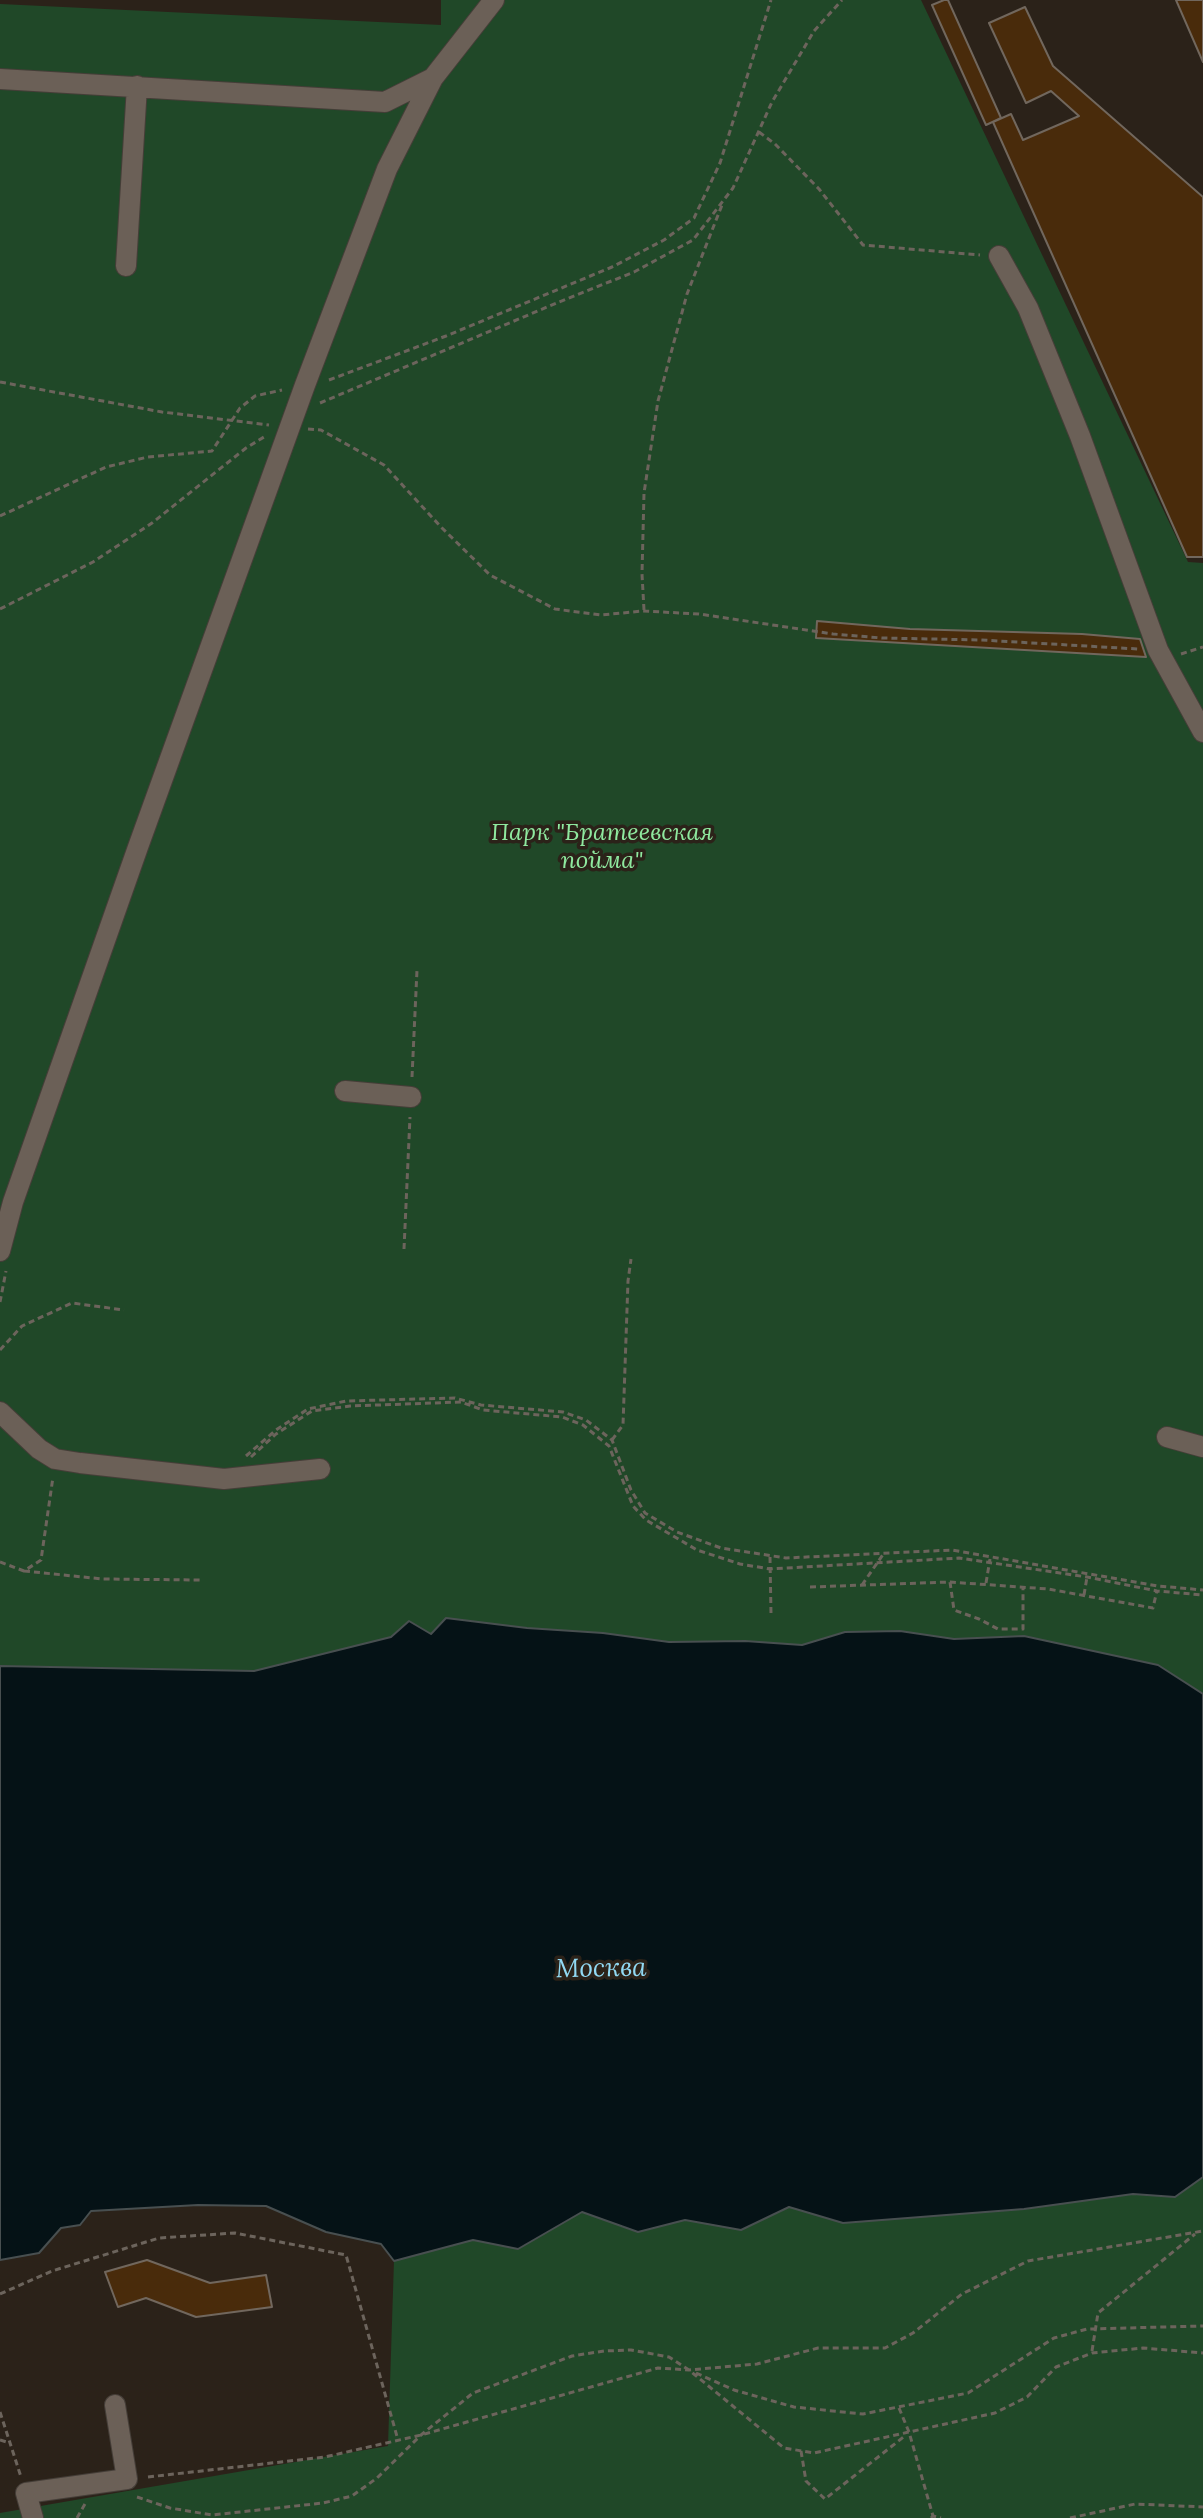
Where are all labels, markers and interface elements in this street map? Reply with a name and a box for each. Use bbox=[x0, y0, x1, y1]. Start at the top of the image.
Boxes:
park label: Парк "Братеевская пойма" bbox=[491, 819, 713, 875]
water label: Москва bbox=[555, 1953, 647, 1985]

